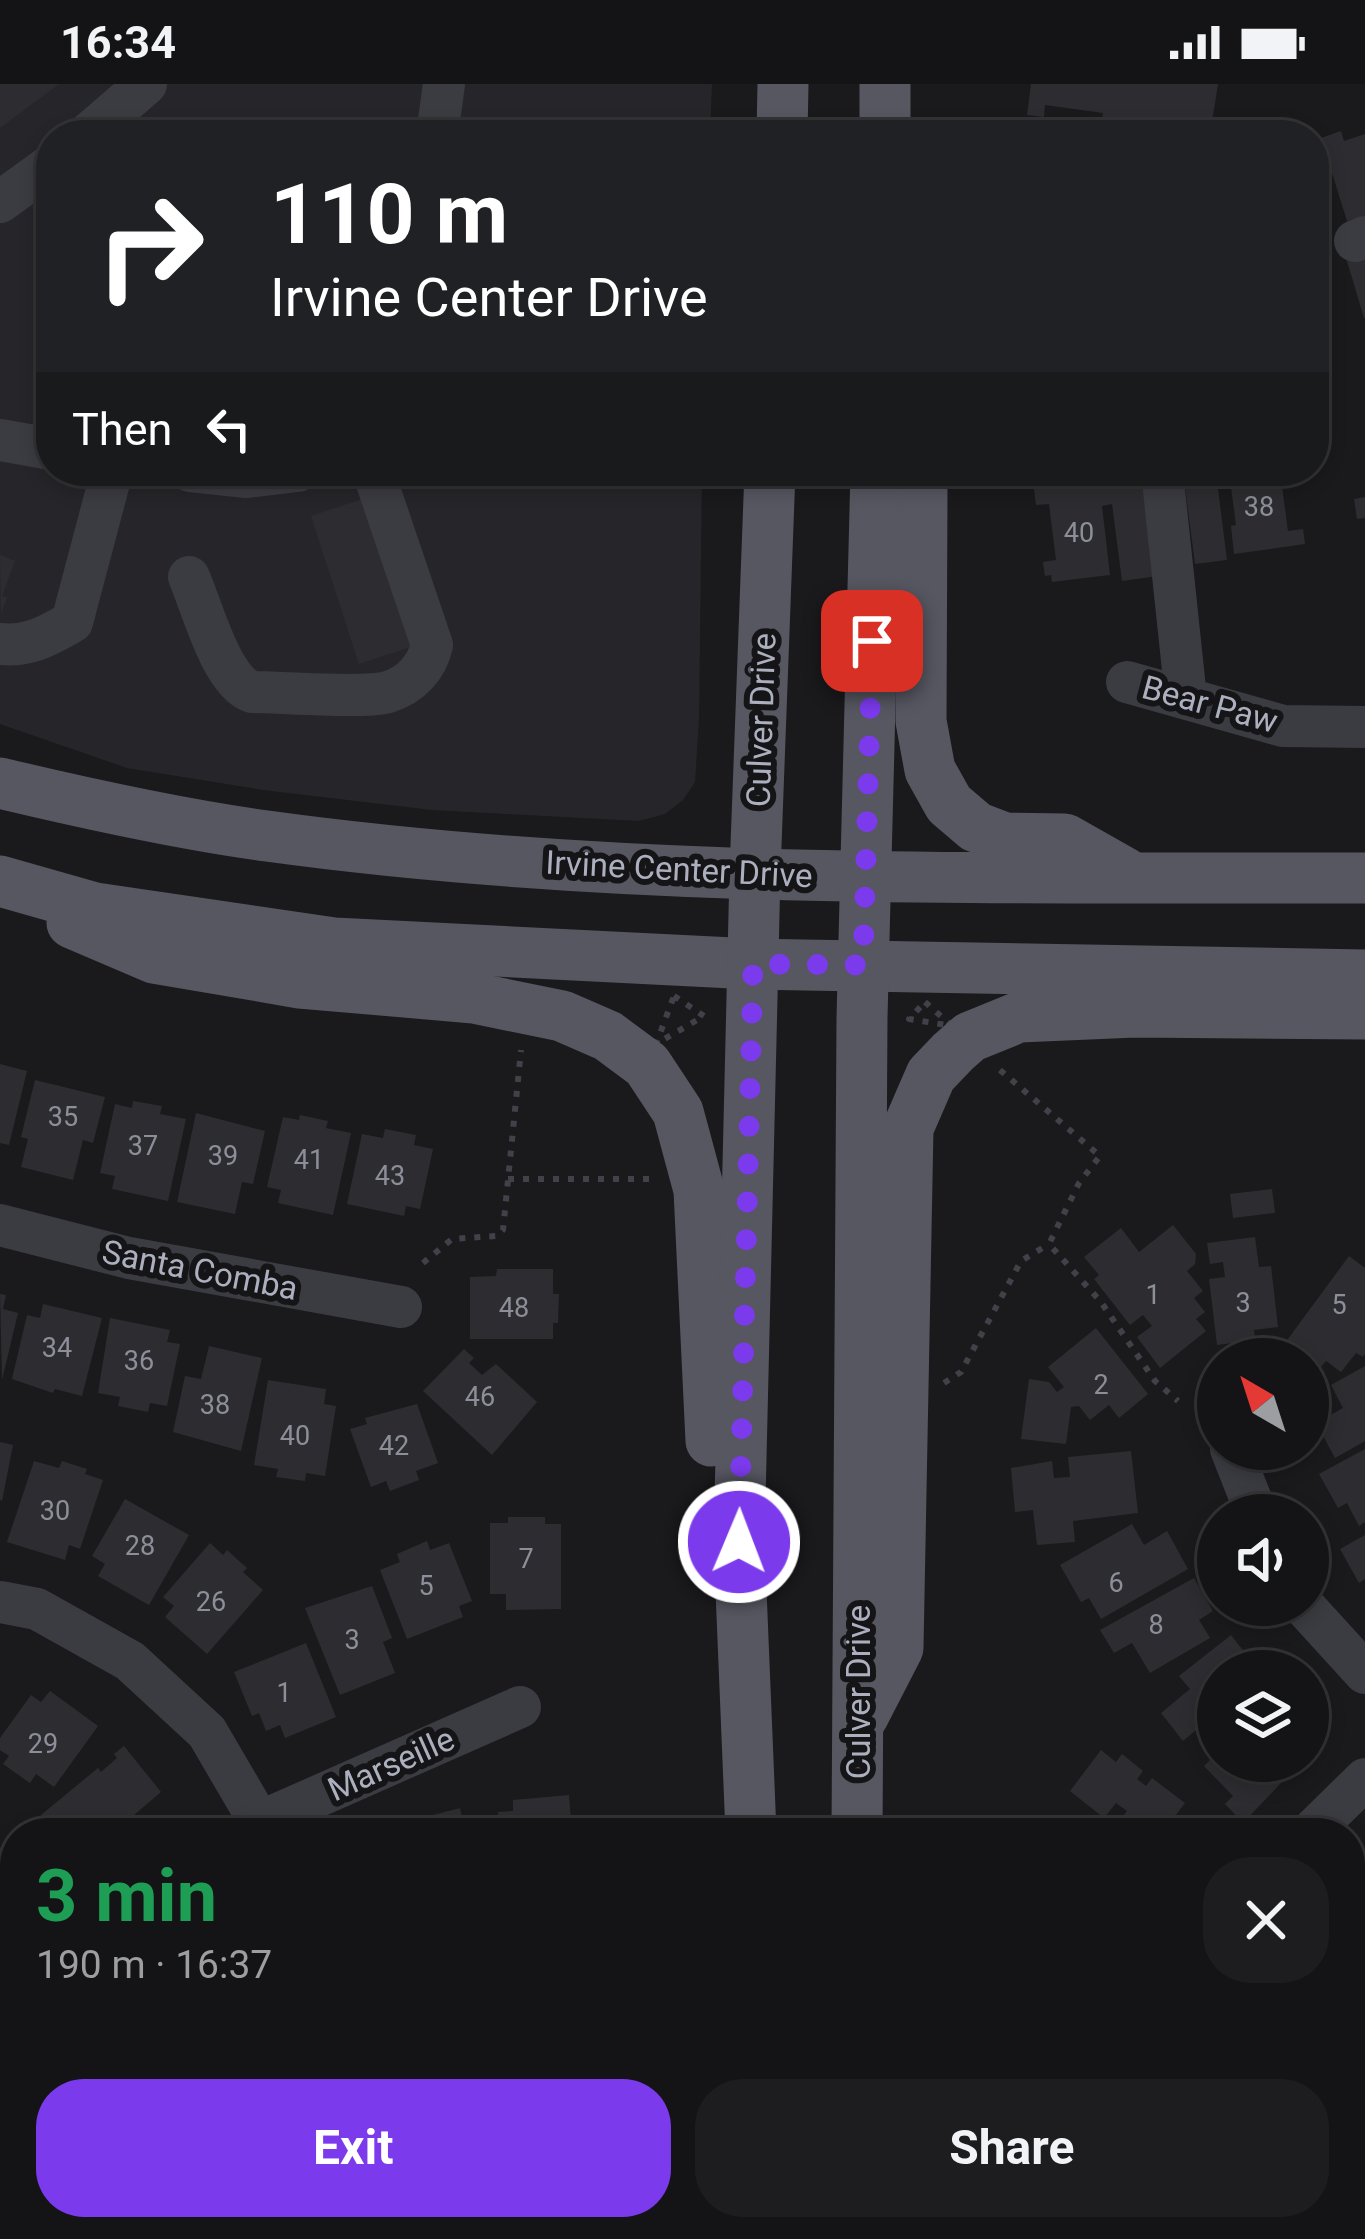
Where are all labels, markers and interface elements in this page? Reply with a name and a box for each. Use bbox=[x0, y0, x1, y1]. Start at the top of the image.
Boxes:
text: 16:34 bbox=[60, 16, 176, 69]
text: 110 m bbox=[270, 165, 508, 264]
icon: right bbox=[72, 168, 228, 324]
text: Irvine Center Drive bbox=[270, 266, 708, 329]
icon: left bbox=[196, 396, 262, 462]
text: Then bbox=[72, 403, 172, 456]
house number: 38 bbox=[1244, 491, 1274, 523]
house number: 40 bbox=[1064, 517, 1094, 549]
pin bbox=[821, 590, 923, 692]
icon: arrive bbox=[839, 608, 905, 674]
street label: Culver Drive bbox=[738, 632, 784, 808]
street label: Bear Paw bbox=[1138, 667, 1282, 741]
street label: Irvine Center Drive bbox=[544, 843, 814, 895]
house number: 35 bbox=[48, 1101, 78, 1133]
house number: 37 bbox=[128, 1130, 158, 1162]
house number: 39 bbox=[208, 1140, 238, 1172]
house number: 41 bbox=[294, 1144, 324, 1176]
house number: 43 bbox=[375, 1160, 405, 1192]
street label: Santa Comba bbox=[99, 1232, 301, 1308]
house number: 1 bbox=[1145, 1279, 1161, 1311]
house number: 3 bbox=[1235, 1287, 1251, 1319]
house number: 5 bbox=[1331, 1289, 1347, 1321]
house number: 48 bbox=[499, 1292, 529, 1324]
house number: 34 bbox=[42, 1332, 72, 1364]
north arrow bbox=[1197, 1338, 1329, 1470]
map controls bbox=[1197, 1338, 1329, 1782]
house number: 36 bbox=[124, 1345, 154, 1377]
house number: 2 bbox=[1093, 1369, 1109, 1401]
house number: 46 bbox=[465, 1381, 495, 1413]
house number: 38 bbox=[200, 1389, 230, 1421]
house number: 40 bbox=[280, 1420, 310, 1452]
house number: 42 bbox=[379, 1430, 409, 1462]
position arrow bbox=[676, 1479, 802, 1605]
button: sound bbox=[1197, 1494, 1329, 1626]
house number: 30 bbox=[40, 1495, 70, 1527]
house number: 28 bbox=[125, 1530, 155, 1562]
house number: 7 bbox=[518, 1543, 534, 1575]
house number: 6 bbox=[1108, 1567, 1124, 1599]
house number: 5 bbox=[418, 1570, 434, 1602]
house number: 26 bbox=[196, 1586, 226, 1618]
street label: Culver Drive bbox=[839, 1605, 878, 1779]
house number: 8 bbox=[1148, 1609, 1164, 1641]
house number: 3 bbox=[344, 1624, 360, 1656]
button: layers bbox=[1197, 1650, 1329, 1782]
house number: 1 bbox=[276, 1677, 292, 1709]
street label: Marseille bbox=[322, 1719, 460, 1809]
house number: 29 bbox=[28, 1728, 58, 1760]
text: 3 min bbox=[36, 1854, 217, 1939]
button: close bbox=[1203, 1857, 1329, 1983]
text: 190 m · 16:37 bbox=[36, 1942, 272, 1988]
button: Exit bbox=[36, 2079, 671, 2217]
button: Share bbox=[695, 2079, 1329, 2217]

